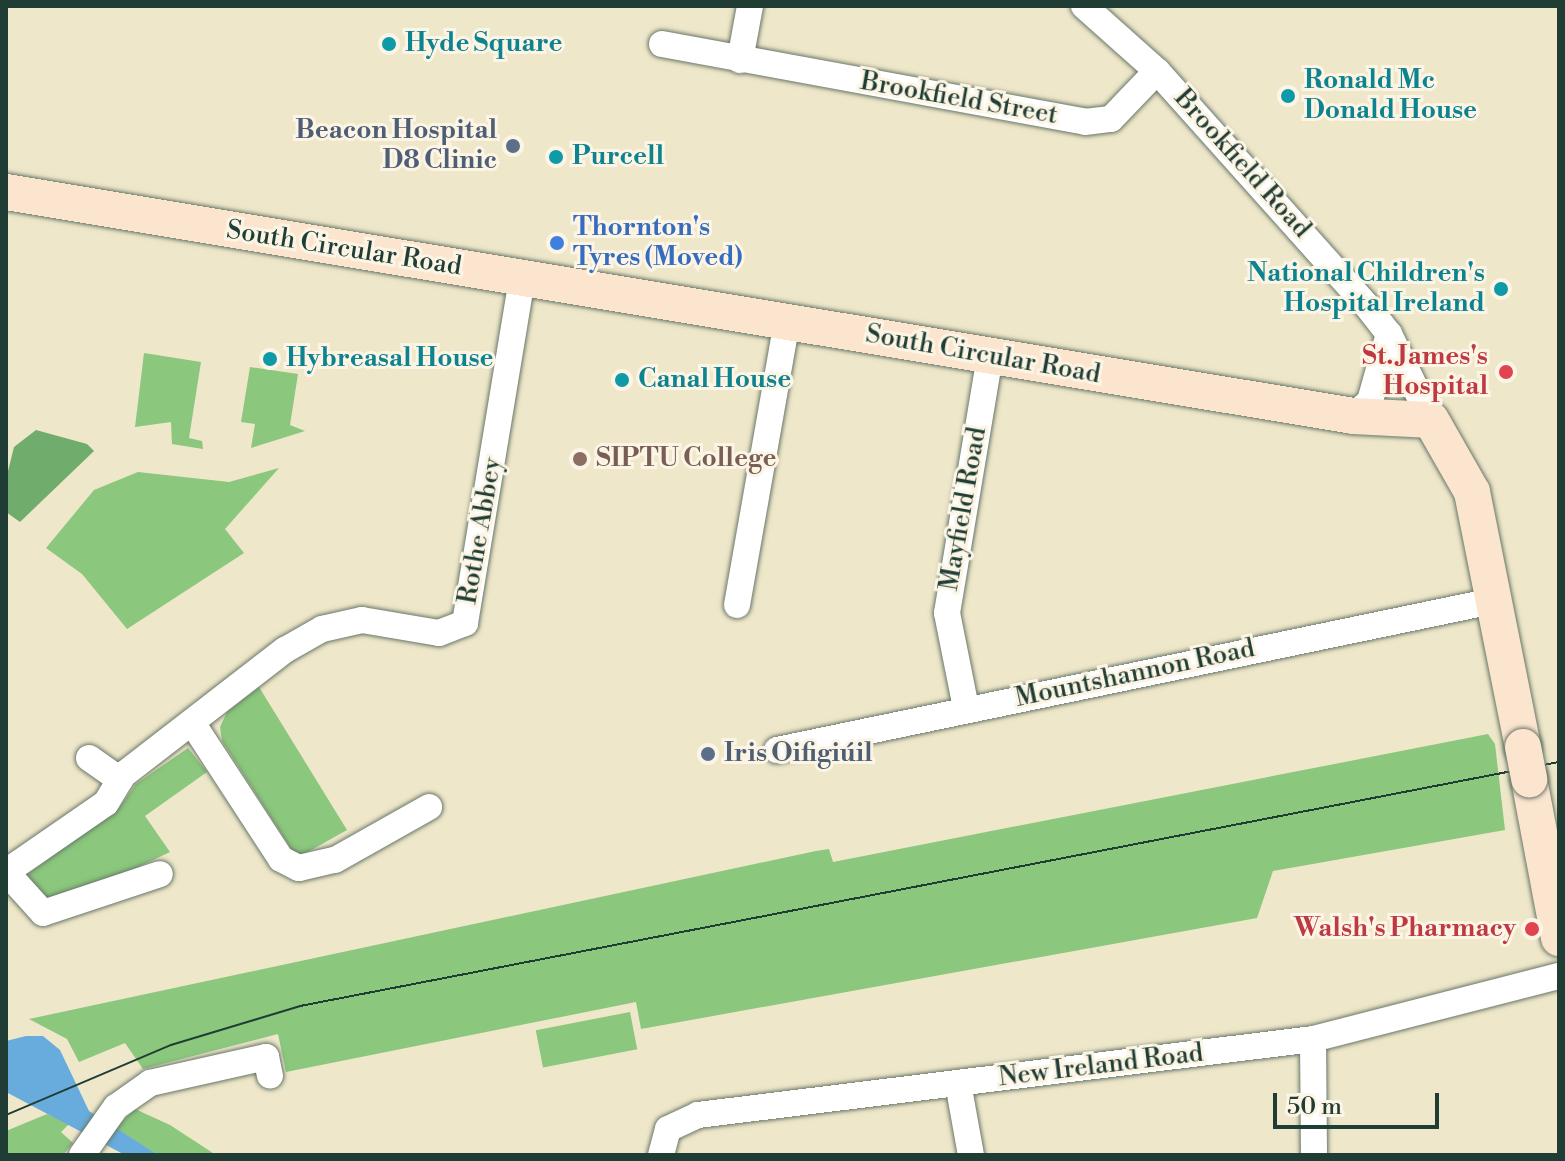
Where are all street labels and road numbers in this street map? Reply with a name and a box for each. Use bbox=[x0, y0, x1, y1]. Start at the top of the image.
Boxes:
street label: Brookfield Street bbox=[858, 66, 1060, 132]
street label: Brookfield Road bbox=[1167, 83, 1317, 245]
street label: South Circular Road bbox=[224, 215, 464, 283]
street label: South Circular Road bbox=[863, 319, 1103, 391]
street label: Mayfield Road bbox=[934, 425, 994, 593]
street label: Rothe Abbey bbox=[453, 455, 509, 607]
street label: Mountshannon Road bbox=[1012, 633, 1258, 715]
street label: New Ireland Road bbox=[997, 1038, 1205, 1094]

